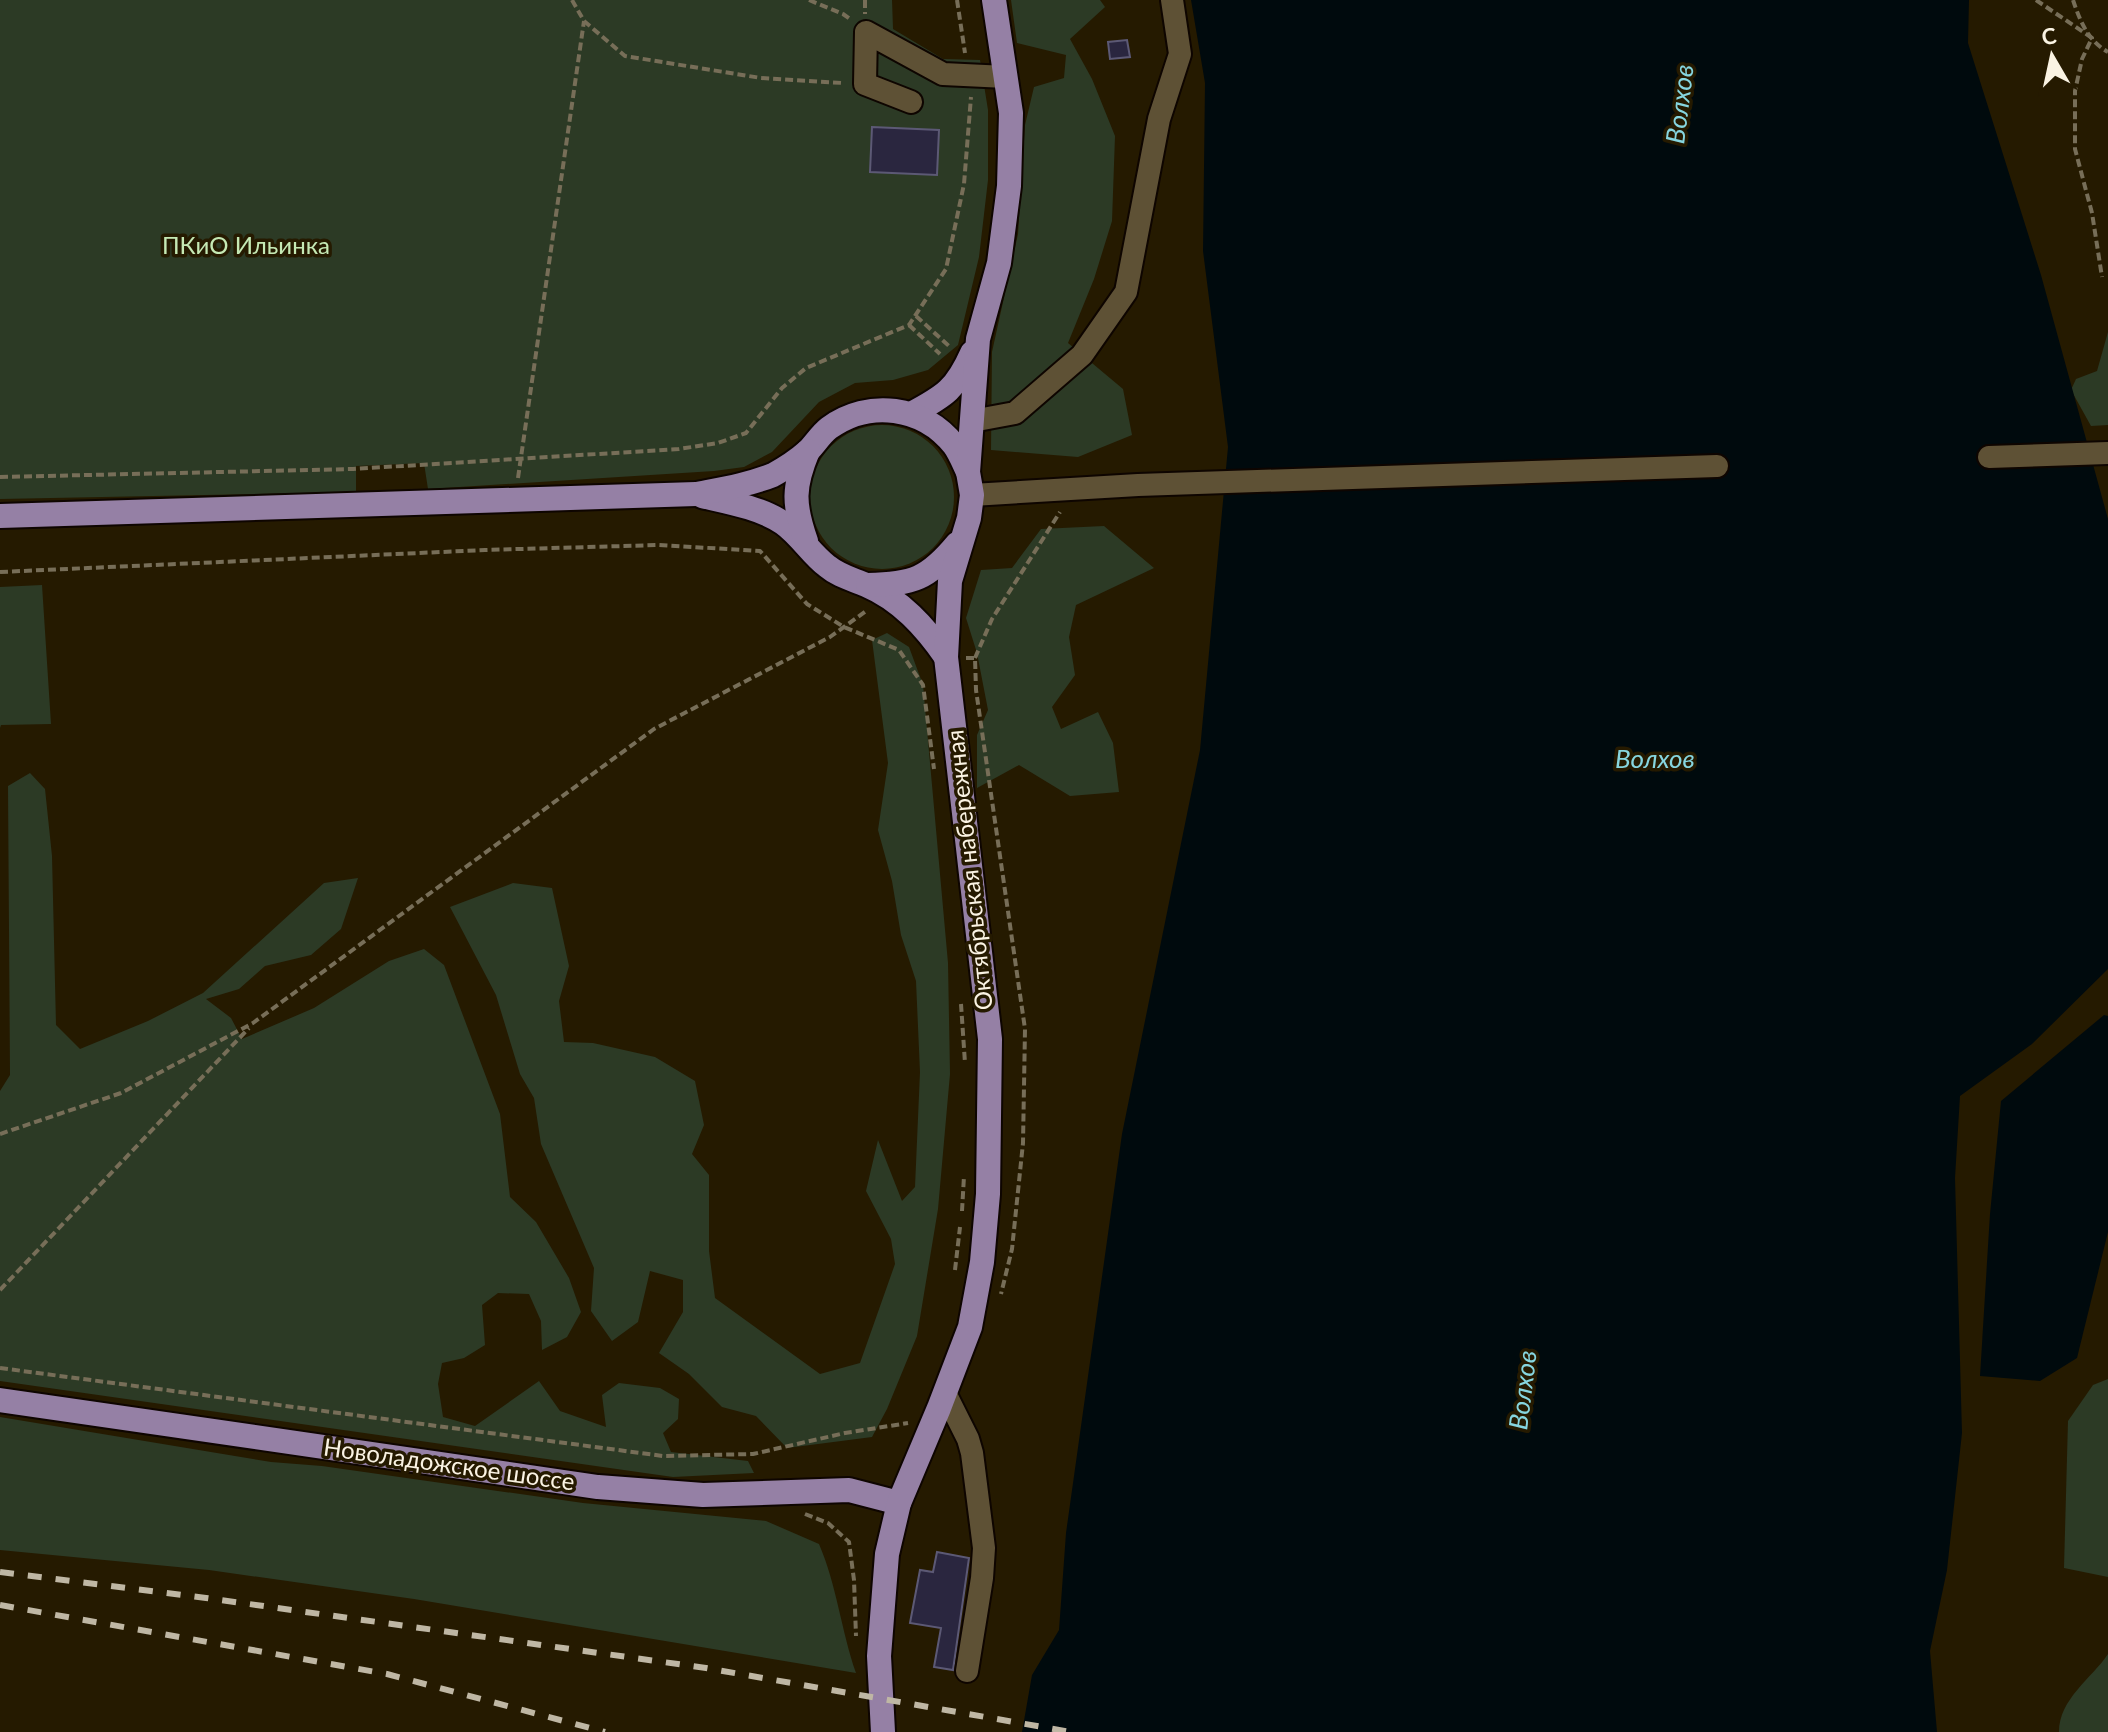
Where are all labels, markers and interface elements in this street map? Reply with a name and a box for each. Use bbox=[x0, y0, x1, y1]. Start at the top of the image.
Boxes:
north arrow bbox=[2012, 16, 2092, 96]
text: С bbox=[2039, 21, 2059, 50]
water label: Волхов bbox=[1658, 62, 1700, 145]
park label: ПКиО Ильинка bbox=[162, 230, 330, 259]
street label: Октябрьская набережная bbox=[939, 728, 998, 1012]
water label: Волхов bbox=[1615, 742, 1695, 774]
water label: Волхов bbox=[1501, 1348, 1543, 1431]
street label: Новоладожское шоссе bbox=[322, 1432, 577, 1495]

